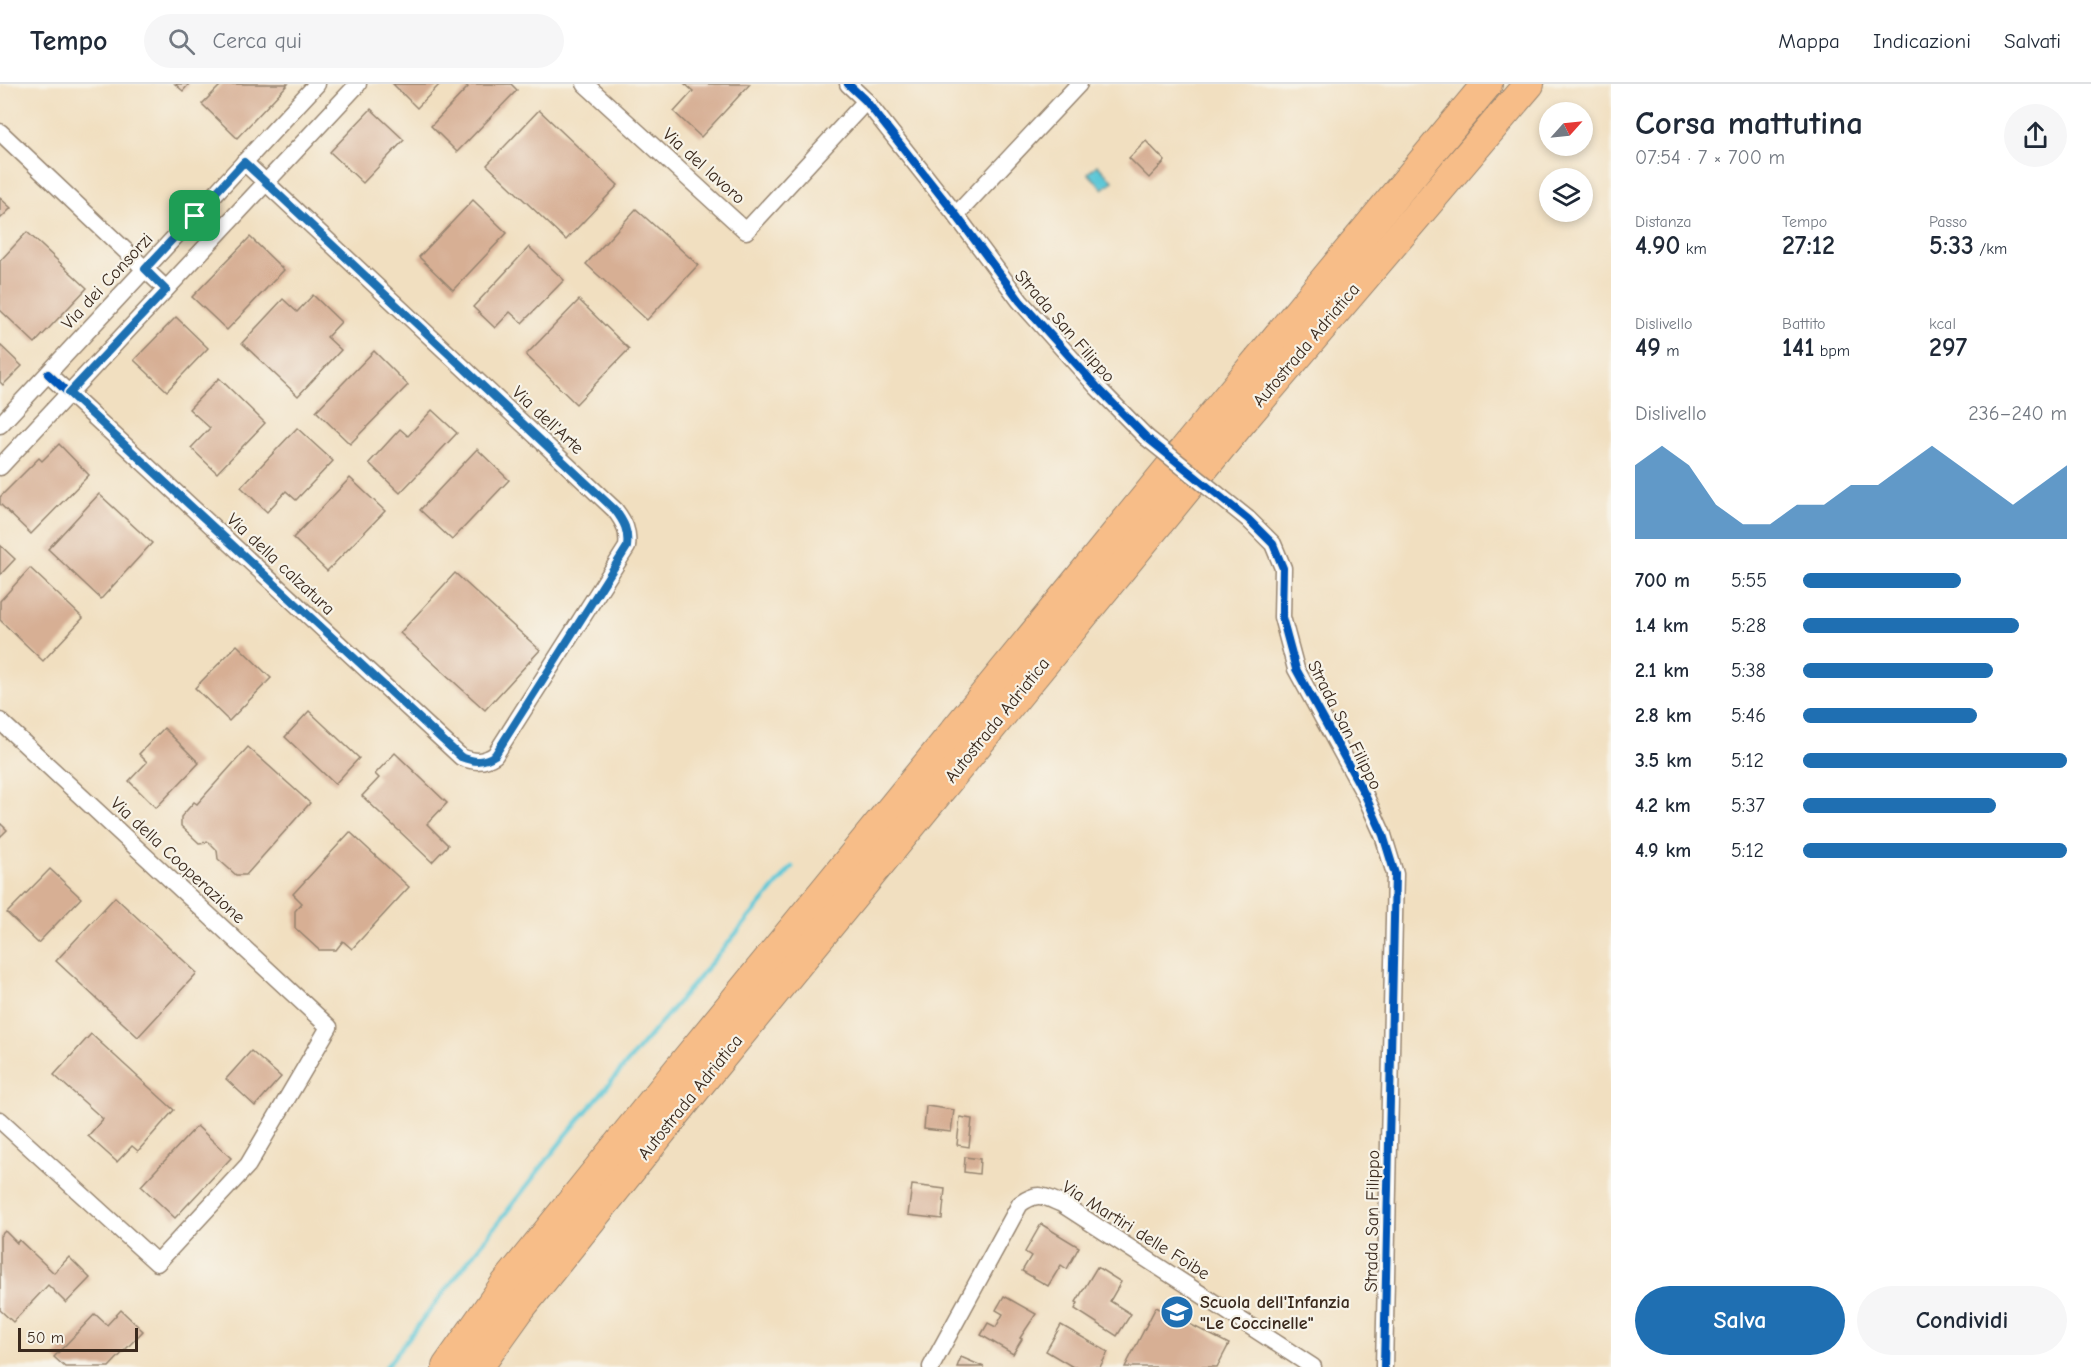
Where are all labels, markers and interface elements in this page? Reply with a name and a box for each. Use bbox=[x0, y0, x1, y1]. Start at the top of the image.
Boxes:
search box bbox=[144, 14, 564, 68]
text: Tempo bbox=[30, 25, 108, 57]
icon: search bbox=[165, 25, 198, 58]
text: Cerca qui bbox=[213, 28, 302, 54]
text: Mappa bbox=[1778, 29, 1840, 53]
text: Indicazioni bbox=[1873, 29, 1971, 53]
text: Salvati bbox=[2004, 29, 2061, 53]
north arrow bbox=[1539, 102, 1593, 156]
map controls bbox=[1539, 102, 1593, 222]
text: Corsa mattutina bbox=[1635, 104, 1863, 142]
button: share bbox=[2004, 104, 2067, 167]
street label: Via del lavoro bbox=[658, 124, 749, 209]
text: 07:54 · 7 × 700 m bbox=[1635, 146, 1785, 169]
button: layers bbox=[1539, 168, 1593, 222]
pin bbox=[169, 190, 220, 241]
icon: arrive bbox=[178, 199, 211, 232]
text: Distanza bbox=[1635, 213, 1691, 231]
text: Tempo bbox=[1782, 213, 1827, 231]
text: Passo bbox=[1929, 213, 1967, 231]
street label: Via dei Consorzi bbox=[57, 229, 157, 334]
text: 4.90 bbox=[1635, 231, 1680, 261]
text: 27:12 bbox=[1782, 231, 1835, 261]
text: 5:33 bbox=[1929, 231, 1974, 261]
text: km bbox=[1680, 240, 1707, 258]
text: /km bbox=[1974, 240, 2007, 258]
street label: Strada San Filippo bbox=[1010, 266, 1119, 387]
street label: Autostrada Adriatica bbox=[1249, 279, 1364, 411]
text: Dislivello bbox=[1635, 315, 1692, 333]
text: Battito bbox=[1782, 315, 1826, 333]
text: kcal bbox=[1929, 315, 1956, 333]
text: 49 bbox=[1635, 333, 1661, 363]
text: 141 bbox=[1782, 333, 1814, 363]
text: 297 bbox=[1929, 333, 1967, 363]
text: m bbox=[1661, 342, 1679, 360]
text: bpm bbox=[1814, 342, 1850, 360]
street label: Via dell'Arte bbox=[507, 382, 588, 459]
text: Dislivello bbox=[1635, 402, 1707, 425]
text: 236–240 m bbox=[1968, 402, 2067, 425]
street label: Via della calzatura bbox=[222, 509, 339, 620]
text: 700 m bbox=[1635, 569, 1690, 592]
text: 5:55 bbox=[1731, 569, 1767, 592]
text: 1.4 km bbox=[1635, 614, 1689, 637]
text: 5:28 bbox=[1731, 614, 1766, 637]
street label: Autostrada Adriatica bbox=[940, 653, 1054, 787]
street label: Strada San Filippo bbox=[1303, 657, 1386, 793]
text: 2.1 km bbox=[1635, 659, 1689, 682]
text: 5:38 bbox=[1731, 659, 1766, 682]
text: 2.8 km bbox=[1635, 704, 1692, 727]
text: 5:46 bbox=[1731, 704, 1766, 727]
text: 3.5 km bbox=[1635, 749, 1692, 772]
text: 5:12 bbox=[1731, 749, 1764, 772]
street label: Via della Cooperazione bbox=[106, 793, 249, 928]
text: 4.2 km bbox=[1635, 794, 1691, 817]
text: 5:37 bbox=[1731, 794, 1765, 817]
text: 4.9 km bbox=[1635, 839, 1691, 862]
text: 5:12 bbox=[1731, 839, 1764, 862]
street label: Autostrada Adriatica bbox=[633, 1030, 747, 1164]
street label: Strada San Filippo bbox=[1361, 1150, 1384, 1292]
street label: Via Martiri delle Foibe bbox=[1058, 1176, 1213, 1284]
button: Salva bbox=[1635, 1286, 1845, 1355]
button: Condividi bbox=[1857, 1286, 2067, 1355]
place label: Scuola dell'Infanzia "Le Coccinelle" bbox=[1200, 1292, 1350, 1334]
school or university icon: Scuola dell'Infanzia "Le Coccinelle" bbox=[1159, 1294, 1195, 1330]
scale bar bbox=[18, 1325, 138, 1352]
text: 50 m bbox=[27, 1329, 64, 1347]

